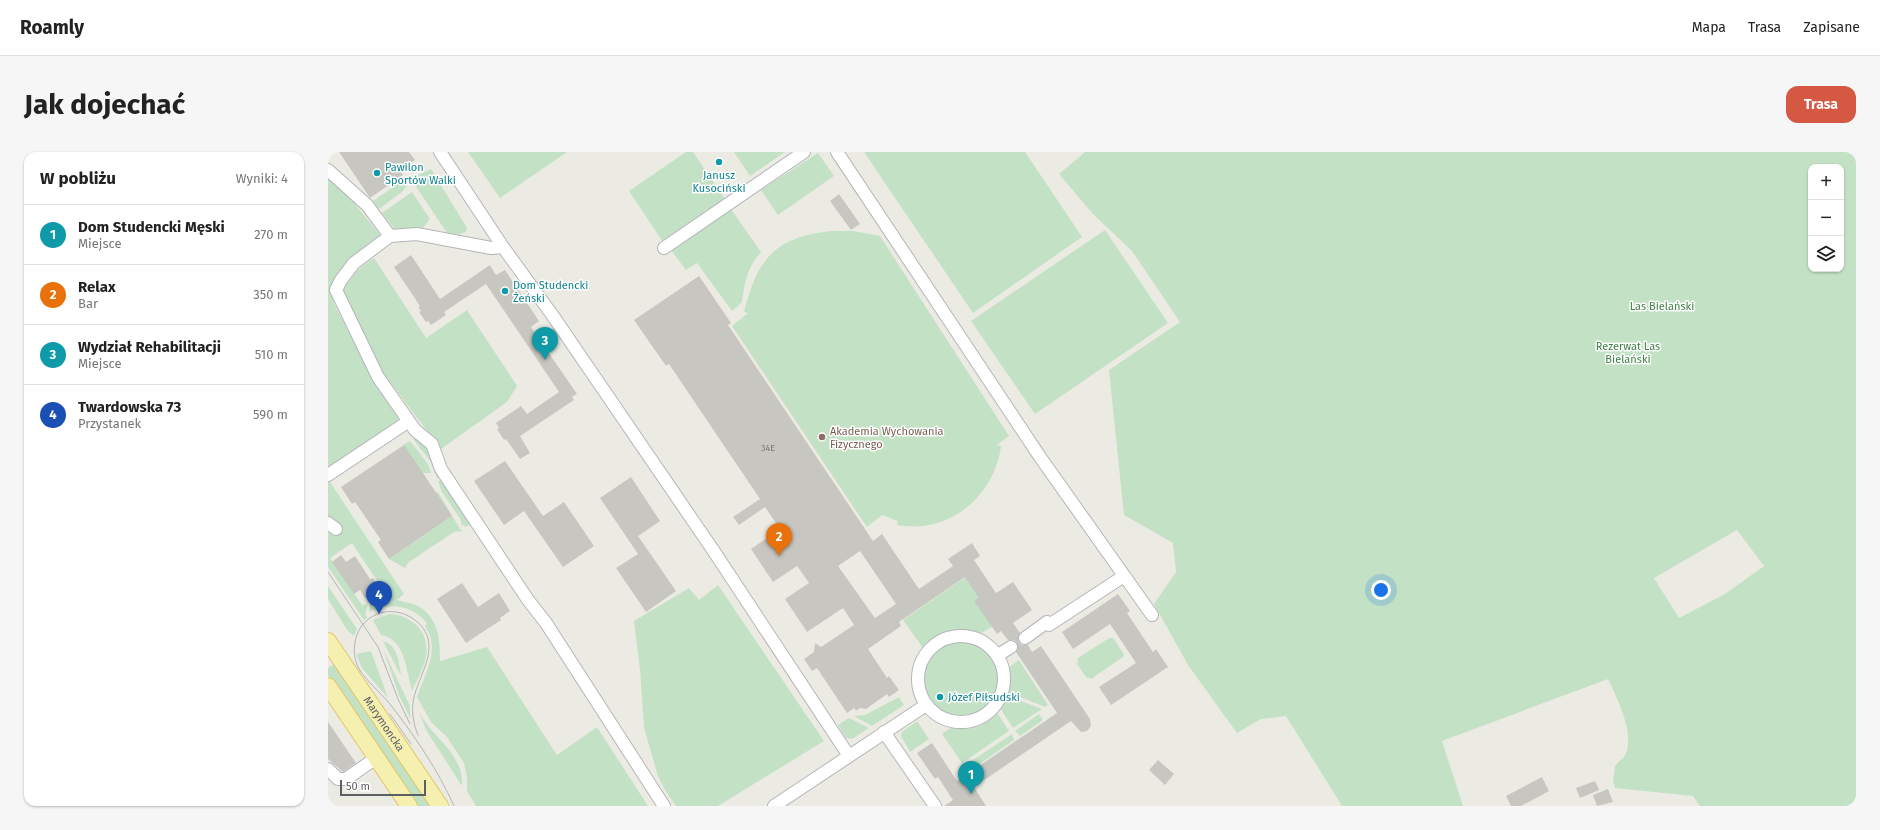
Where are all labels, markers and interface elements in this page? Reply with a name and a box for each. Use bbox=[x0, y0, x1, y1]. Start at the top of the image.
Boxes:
text: Roamly bbox=[20, 16, 84, 39]
text: Mapa bbox=[1692, 19, 1726, 36]
text: Trasa bbox=[1748, 19, 1781, 36]
text: Zapisane bbox=[1803, 19, 1860, 36]
button: Trasa bbox=[1786, 86, 1856, 123]
text: Jak dojechać bbox=[24, 88, 185, 121]
marker: Janusz Kusociński bbox=[714, 157, 724, 167]
place label: Pawilon Sportów Walki bbox=[385, 161, 456, 187]
map controls bbox=[1808, 164, 1844, 272]
button: + bbox=[1808, 164, 1844, 200]
text: W pobliżu bbox=[40, 168, 116, 189]
marker: Pawilon Sportów Walki bbox=[372, 168, 382, 178]
place label: Janusz Kusociński bbox=[692, 169, 746, 195]
text: Wyniki: 4 bbox=[236, 171, 288, 186]
button: − bbox=[1808, 200, 1844, 236]
text: Dom Studencki Męski bbox=[78, 218, 225, 236]
text: 1 bbox=[50, 227, 56, 242]
text: 270 m bbox=[254, 227, 288, 242]
text: Miejsce bbox=[78, 236, 122, 251]
button: layers bbox=[1808, 236, 1844, 272]
text: Relax bbox=[78, 278, 116, 296]
place label: Dom Studencki Żeński bbox=[513, 279, 588, 305]
marker: Dom Studencki Żeński bbox=[500, 286, 510, 296]
text: 2 bbox=[50, 287, 56, 302]
text: 350 m bbox=[253, 287, 288, 302]
text: Bar bbox=[78, 296, 98, 311]
park label: Las Bielański bbox=[1630, 300, 1694, 313]
pin: 3 bbox=[532, 327, 558, 360]
text: Wydział Rehabilitacji bbox=[78, 338, 221, 356]
park label: Rezerwat Las Bielański bbox=[1596, 340, 1660, 366]
text: 3 bbox=[50, 347, 56, 362]
text: 510 m bbox=[255, 347, 288, 362]
text: Miejsce bbox=[78, 356, 122, 371]
text: Twardowska 73 bbox=[78, 398, 181, 416]
text: 4 bbox=[49, 407, 57, 422]
text: 590 m bbox=[253, 407, 288, 422]
text: Przystanek bbox=[78, 416, 141, 431]
place label: Akademia Wychowania Fizycznego bbox=[830, 425, 944, 451]
marker: Akademia Wychowania Fizycznego bbox=[817, 432, 827, 442]
house number: 34E bbox=[761, 443, 775, 453]
pin: 2 bbox=[766, 523, 792, 556]
your location bbox=[1371, 580, 1391, 600]
pin: 4 bbox=[366, 581, 392, 614]
place label: Józef Piłsudski bbox=[948, 691, 1020, 704]
marker: Józef Piłsudski bbox=[935, 692, 945, 702]
street label: Marymoncka bbox=[361, 694, 407, 754]
pin: 1 bbox=[958, 761, 984, 794]
scale bar bbox=[340, 778, 426, 797]
text: 50 m bbox=[346, 780, 370, 793]

